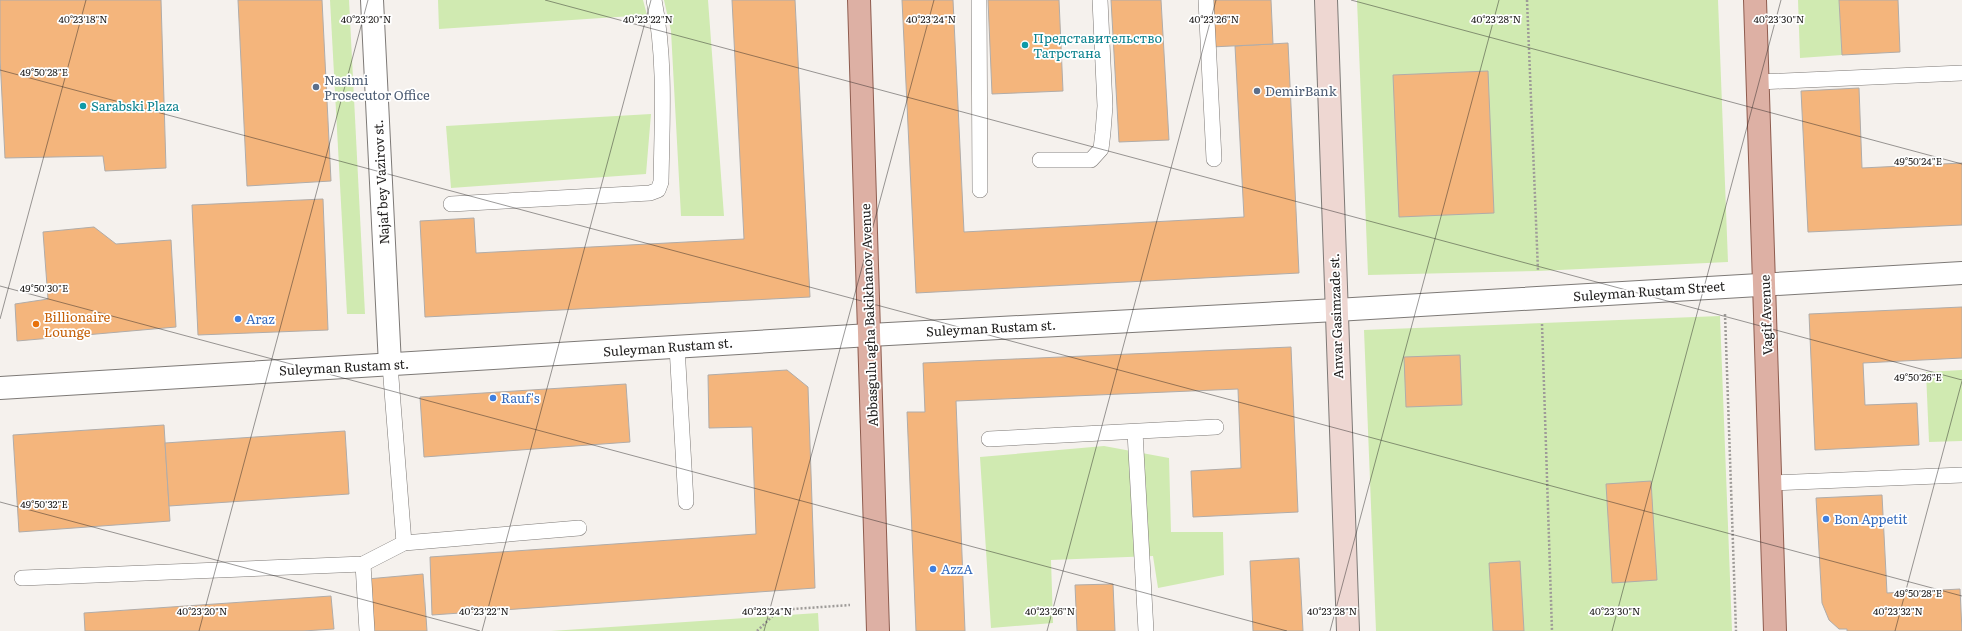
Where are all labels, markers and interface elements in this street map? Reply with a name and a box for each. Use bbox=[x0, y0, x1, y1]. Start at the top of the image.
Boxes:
text: 40°23'18"N bbox=[58, 11, 108, 26]
text: 40°23'20"N bbox=[341, 11, 391, 26]
text: 40°23'22"N bbox=[623, 11, 673, 26]
text: 40°23'24"N bbox=[906, 11, 956, 26]
text: 40°23'26"N bbox=[1189, 11, 1239, 26]
text: 40°23'28"N bbox=[1471, 11, 1521, 26]
text: 40°23'30"N bbox=[1754, 11, 1804, 26]
place label: Представительство Татрстана bbox=[1033, 28, 1162, 62]
marker: Представительство Татрстана bbox=[1020, 40, 1030, 50]
text: 49°50'28"E bbox=[20, 64, 68, 79]
place label: Nasimi Prosecutor Office bbox=[324, 70, 430, 104]
place label: DemirBank bbox=[1265, 81, 1338, 100]
marker: Nasimi Prosecutor Office bbox=[311, 82, 321, 92]
marker: DemirBank bbox=[1252, 86, 1262, 96]
place label: Sarabski Plaza bbox=[91, 96, 179, 115]
marker: Sarabski Plaza bbox=[78, 101, 88, 111]
street label: Najaf bey Vazirov st. bbox=[368, 119, 393, 245]
text: 49°50'24"E bbox=[1894, 153, 1942, 168]
street label: Abbasgulu agha Bakikhanov Avenue bbox=[855, 203, 882, 427]
street label: Anvar Gasimzade st. bbox=[1324, 253, 1347, 379]
street label: Vagif Avenue bbox=[1755, 274, 1776, 356]
street label: Suleyman Rustam Street bbox=[1572, 276, 1726, 305]
text: 49°50'30"E bbox=[20, 280, 68, 295]
place label: Billionaire Lounge bbox=[44, 307, 110, 341]
place label: Araz bbox=[246, 309, 275, 328]
marker: Araz bbox=[233, 314, 243, 324]
street label: Suleyman Rustam st. bbox=[925, 315, 1056, 340]
marker: Billionaire Lounge bbox=[31, 319, 41, 329]
street label: Suleyman Rustam st. bbox=[602, 332, 734, 361]
street label: Suleyman Rustam st. bbox=[278, 354, 409, 379]
text: 49°50'26"E bbox=[1894, 369, 1942, 384]
place label: Rauf's bbox=[501, 388, 540, 407]
marker: Rauf's bbox=[488, 393, 498, 403]
text: 49°50'32"E bbox=[20, 496, 68, 511]
place label: Bon Appetit bbox=[1834, 509, 1908, 528]
marker: Bon Appetit bbox=[1821, 514, 1831, 524]
place label: AzzA bbox=[941, 559, 973, 578]
marker: AzzA bbox=[928, 564, 938, 574]
text: 49°50'28"E bbox=[1894, 585, 1942, 600]
text: 40°23'20"N bbox=[177, 603, 227, 618]
text: 40°23'22"N bbox=[459, 603, 509, 618]
text: 40°23'24"N bbox=[742, 603, 792, 618]
text: 40°23'26"N bbox=[1025, 603, 1075, 618]
text: 40°23'28"N bbox=[1307, 603, 1357, 618]
text: 40°23'30"N bbox=[1590, 603, 1640, 618]
text: 40°23'32"N bbox=[1873, 603, 1923, 618]

